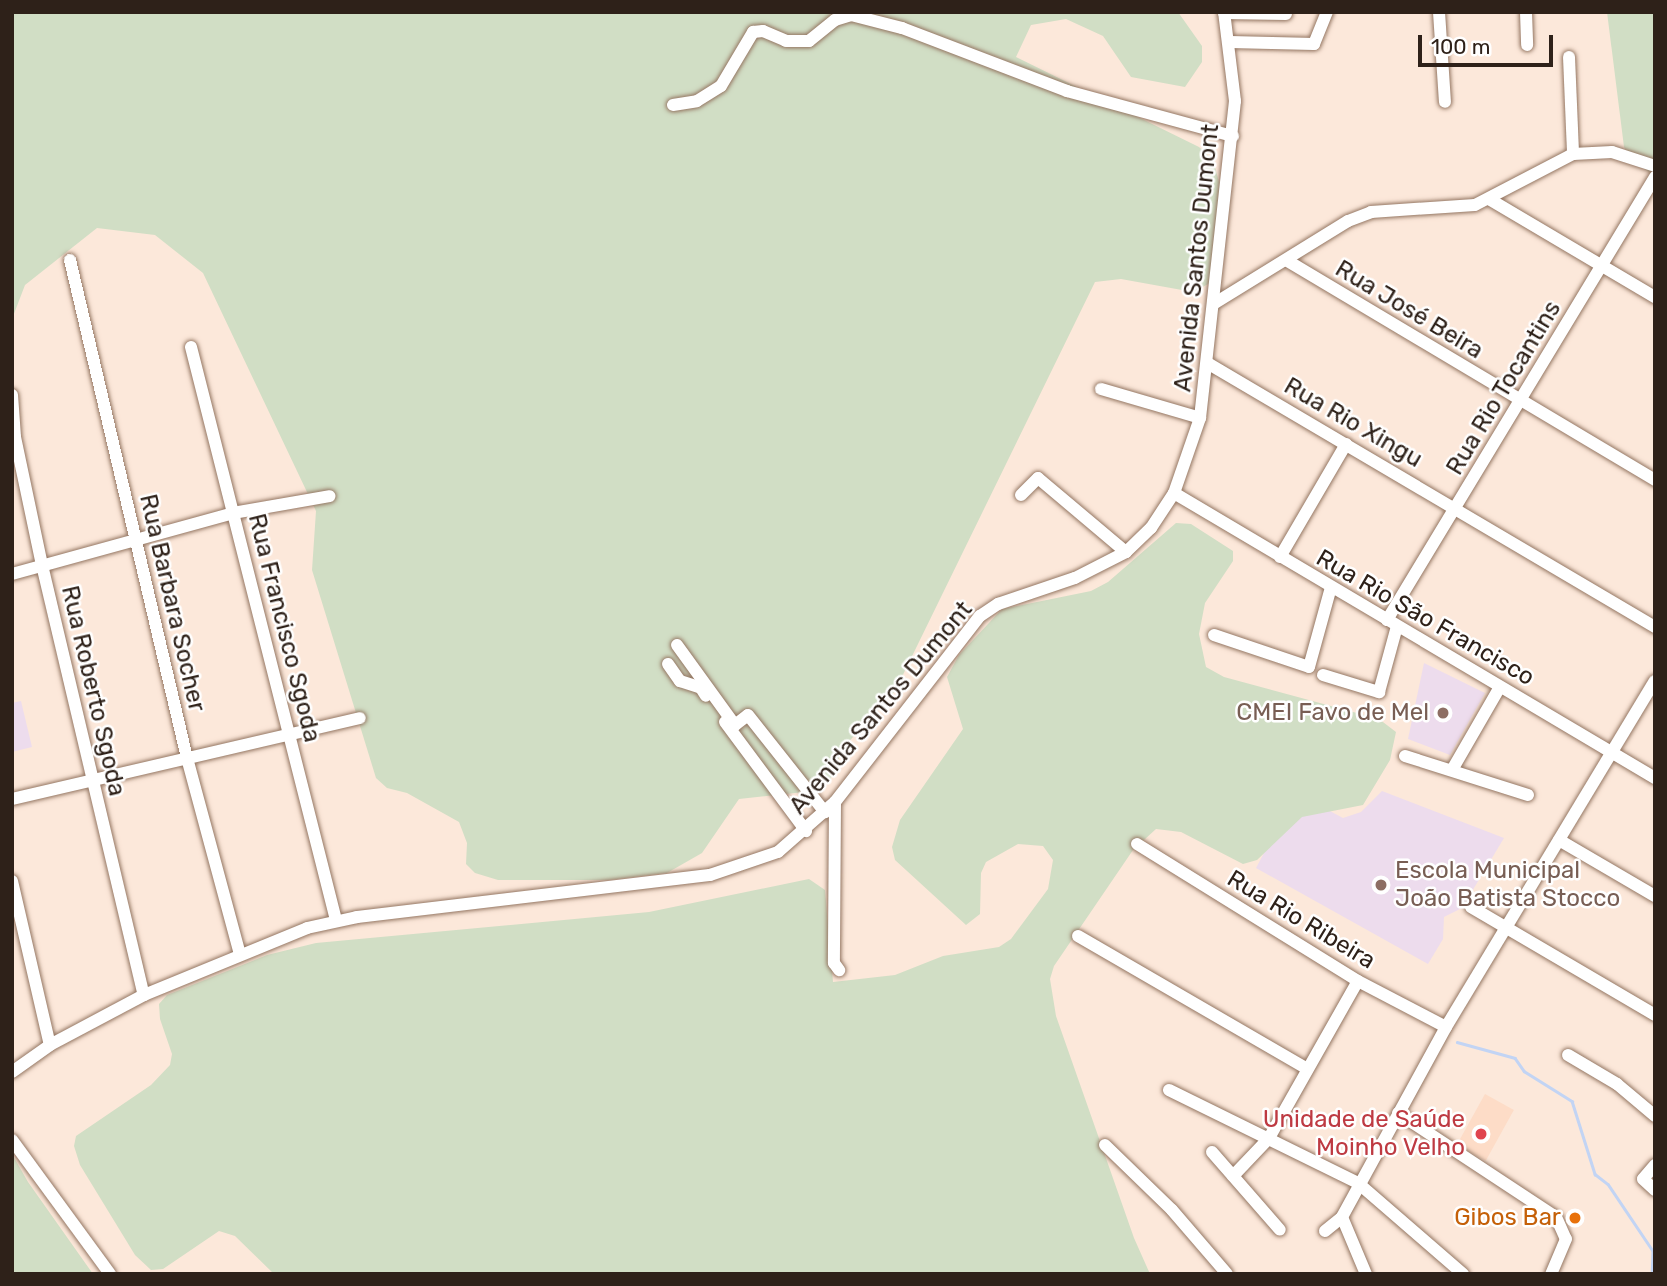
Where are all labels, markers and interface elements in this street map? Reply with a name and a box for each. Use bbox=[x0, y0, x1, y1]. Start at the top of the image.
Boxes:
scale bar bbox=[1422, 21, 1557, 65]
text: 100 m bbox=[1431, 34, 1490, 59]
street label: Avenida Santos Dumont bbox=[1169, 123, 1225, 393]
street label: Rua José Beira bbox=[1330, 255, 1488, 365]
street label: Rua Rio Tocantins bbox=[1440, 295, 1568, 481]
street label: Rua Rio Xingu bbox=[1279, 372, 1427, 474]
street label: Rua Barbara Socher bbox=[133, 491, 211, 715]
street label: Rua Francisco Sgoda bbox=[242, 511, 326, 745]
street label: Rua Rio São Francisco bbox=[1311, 544, 1539, 692]
street label: Rua Roberto Sgoda bbox=[55, 583, 131, 799]
street label: Avenida Santos Dumont bbox=[783, 596, 979, 820]
place label: CMEI Favo de Mel bbox=[1236, 699, 1429, 727]
marker: CMEI Favo de Mel bbox=[1435, 705, 1451, 721]
place label: Escola Municipal João Batista Stocco bbox=[1395, 857, 1620, 913]
street label: Rua Rio Ribeira bbox=[1222, 864, 1380, 976]
marker: Escola Municipal João Batista Stocco bbox=[1373, 877, 1389, 893]
place label: Unidade de Saúde Moinho Velho bbox=[1263, 1106, 1465, 1162]
marker: Unidade de Saúde Moinho Velho bbox=[1471, 1124, 1491, 1144]
place label: Gibos Bar bbox=[1454, 1204, 1561, 1232]
marker: Gibos Bar bbox=[1567, 1210, 1583, 1226]

